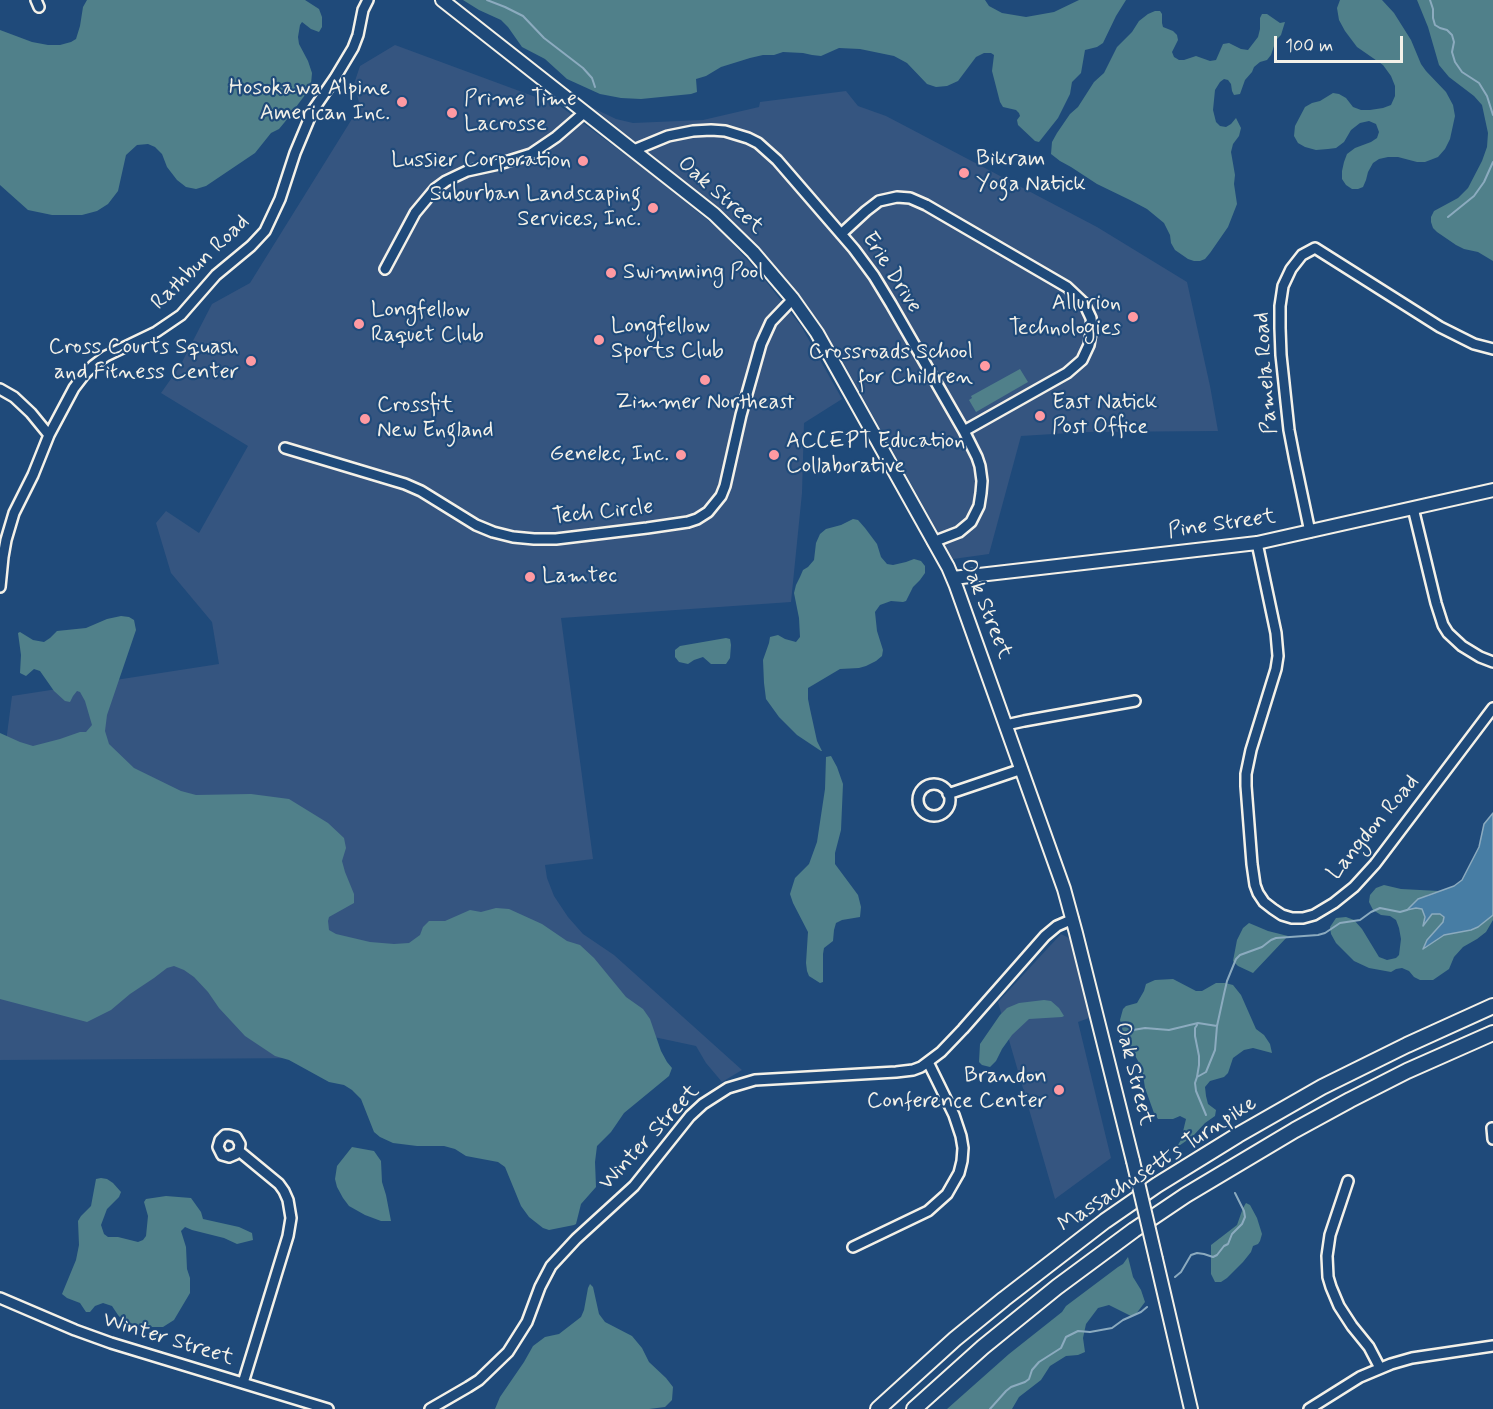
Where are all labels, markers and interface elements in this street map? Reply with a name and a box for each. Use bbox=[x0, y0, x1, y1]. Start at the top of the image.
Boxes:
scale bar bbox=[1277, 24, 1406, 62]
text: 100 m bbox=[1285, 34, 1333, 58]
place label: Hosokawa Alpine American Inc. bbox=[229, 76, 390, 128]
place label: Prime Time Lacrosse bbox=[464, 87, 577, 138]
marker: Hosokawa Alpine American Inc. bbox=[395, 95, 409, 109]
marker: Prime Time Lacrosse bbox=[445, 106, 459, 120]
place label: Bikram Yoga Natick bbox=[976, 147, 1086, 198]
place label: Lussier Corporation bbox=[391, 148, 571, 174]
street label: Oak Street bbox=[671, 151, 769, 241]
marker: Lussier Corporation bbox=[576, 154, 590, 168]
marker: Bikram Yoga Natick bbox=[957, 166, 971, 180]
place label: Suburban Landscaping Services, Inc. bbox=[430, 182, 641, 234]
marker: Suburban Landscaping Services, Inc. bbox=[646, 201, 660, 215]
street label: Rathbun Road bbox=[146, 210, 256, 316]
street label: Erie Drive bbox=[855, 228, 927, 318]
place label: Swimming Pool bbox=[623, 260, 764, 286]
marker: Swimming Pool bbox=[604, 266, 618, 280]
place label: Allurion Technologies bbox=[1009, 291, 1121, 342]
place label: Longfellow Raquet Club bbox=[371, 298, 484, 350]
marker: Allurion Technologies bbox=[1126, 310, 1140, 324]
street label: Pamela Road bbox=[1250, 311, 1284, 435]
place label: Longfellow Sports Club bbox=[611, 314, 724, 366]
marker: Longfellow Raquet Club bbox=[352, 317, 366, 331]
marker: Longfellow Sports Club bbox=[592, 333, 606, 347]
place label: Cross Courts Squash and Fitness Center bbox=[49, 335, 239, 386]
place label: Crossroads School for Children bbox=[809, 340, 973, 392]
marker: Cross Courts Squash and Fitness Center bbox=[244, 354, 258, 368]
marker: Crossroads School for Children bbox=[978, 359, 992, 373]
marker: Zimmer Northeast bbox=[698, 373, 712, 387]
place label: Zimmer Northeast bbox=[616, 390, 794, 416]
place label: East Natick Post Office bbox=[1052, 390, 1157, 442]
place label: Crossfit New England bbox=[377, 393, 494, 445]
marker: East Natick Post Office bbox=[1033, 409, 1047, 423]
marker: Crossfit New England bbox=[358, 412, 372, 426]
place label: ACCEPT Education Collaborative bbox=[786, 429, 965, 481]
place label: Genelec, Inc. bbox=[550, 442, 669, 468]
marker: Genelec, Inc. bbox=[674, 448, 688, 462]
marker: ACCEPT Education Collaborative bbox=[767, 448, 781, 462]
street label: Tech Circle bbox=[551, 495, 655, 531]
street label: Pine Street bbox=[1166, 504, 1278, 546]
street label: Oak Street bbox=[953, 555, 1017, 663]
place label: Lamtec bbox=[542, 564, 617, 590]
marker: Lamtec bbox=[523, 570, 537, 584]
street label: Langdon Road bbox=[1322, 770, 1426, 886]
street label: Oak Street bbox=[1107, 1020, 1159, 1128]
place label: Brandon Conference Center bbox=[867, 1064, 1047, 1116]
street label: Winter Street bbox=[594, 1079, 706, 1197]
marker: Brandon Conference Center bbox=[1052, 1083, 1066, 1097]
street label: Massachusetts Turnpike bbox=[1054, 1091, 1262, 1239]
street label: Winter Street bbox=[99, 1308, 237, 1372]

